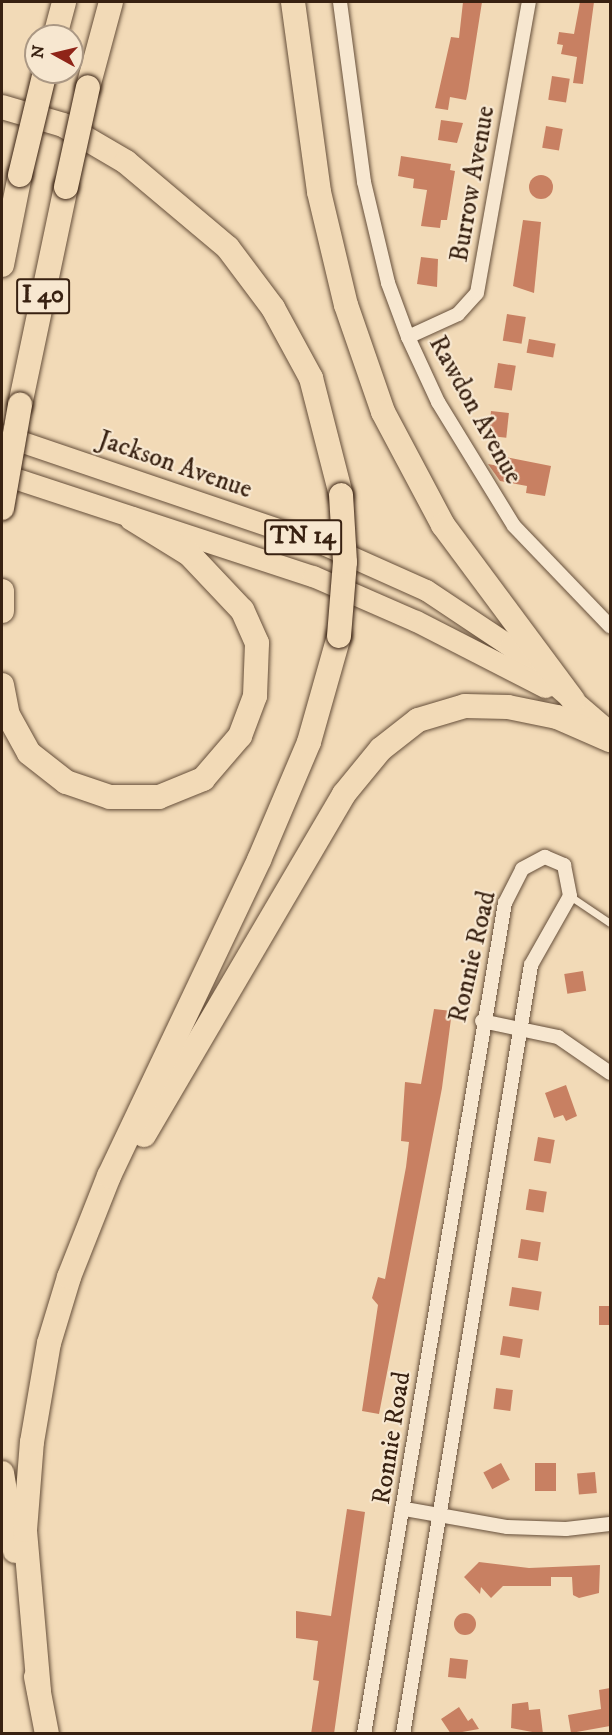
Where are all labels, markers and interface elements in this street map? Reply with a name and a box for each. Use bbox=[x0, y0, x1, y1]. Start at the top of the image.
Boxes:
north arrow bbox=[24, 24, 84, 84]
text: N bbox=[27, 44, 49, 60]
street label: Burrow Avenue bbox=[444, 103, 502, 265]
road number: I 40 bbox=[16, 275, 70, 317]
street label: Rawdon Avenue bbox=[421, 331, 529, 489]
street label: Jackson Avenue bbox=[94, 424, 256, 506]
road number: TN 14 bbox=[264, 516, 342, 558]
street label: Ronnie Road bbox=[443, 888, 503, 1026]
street label: Ronnie Road bbox=[366, 1369, 418, 1507]

